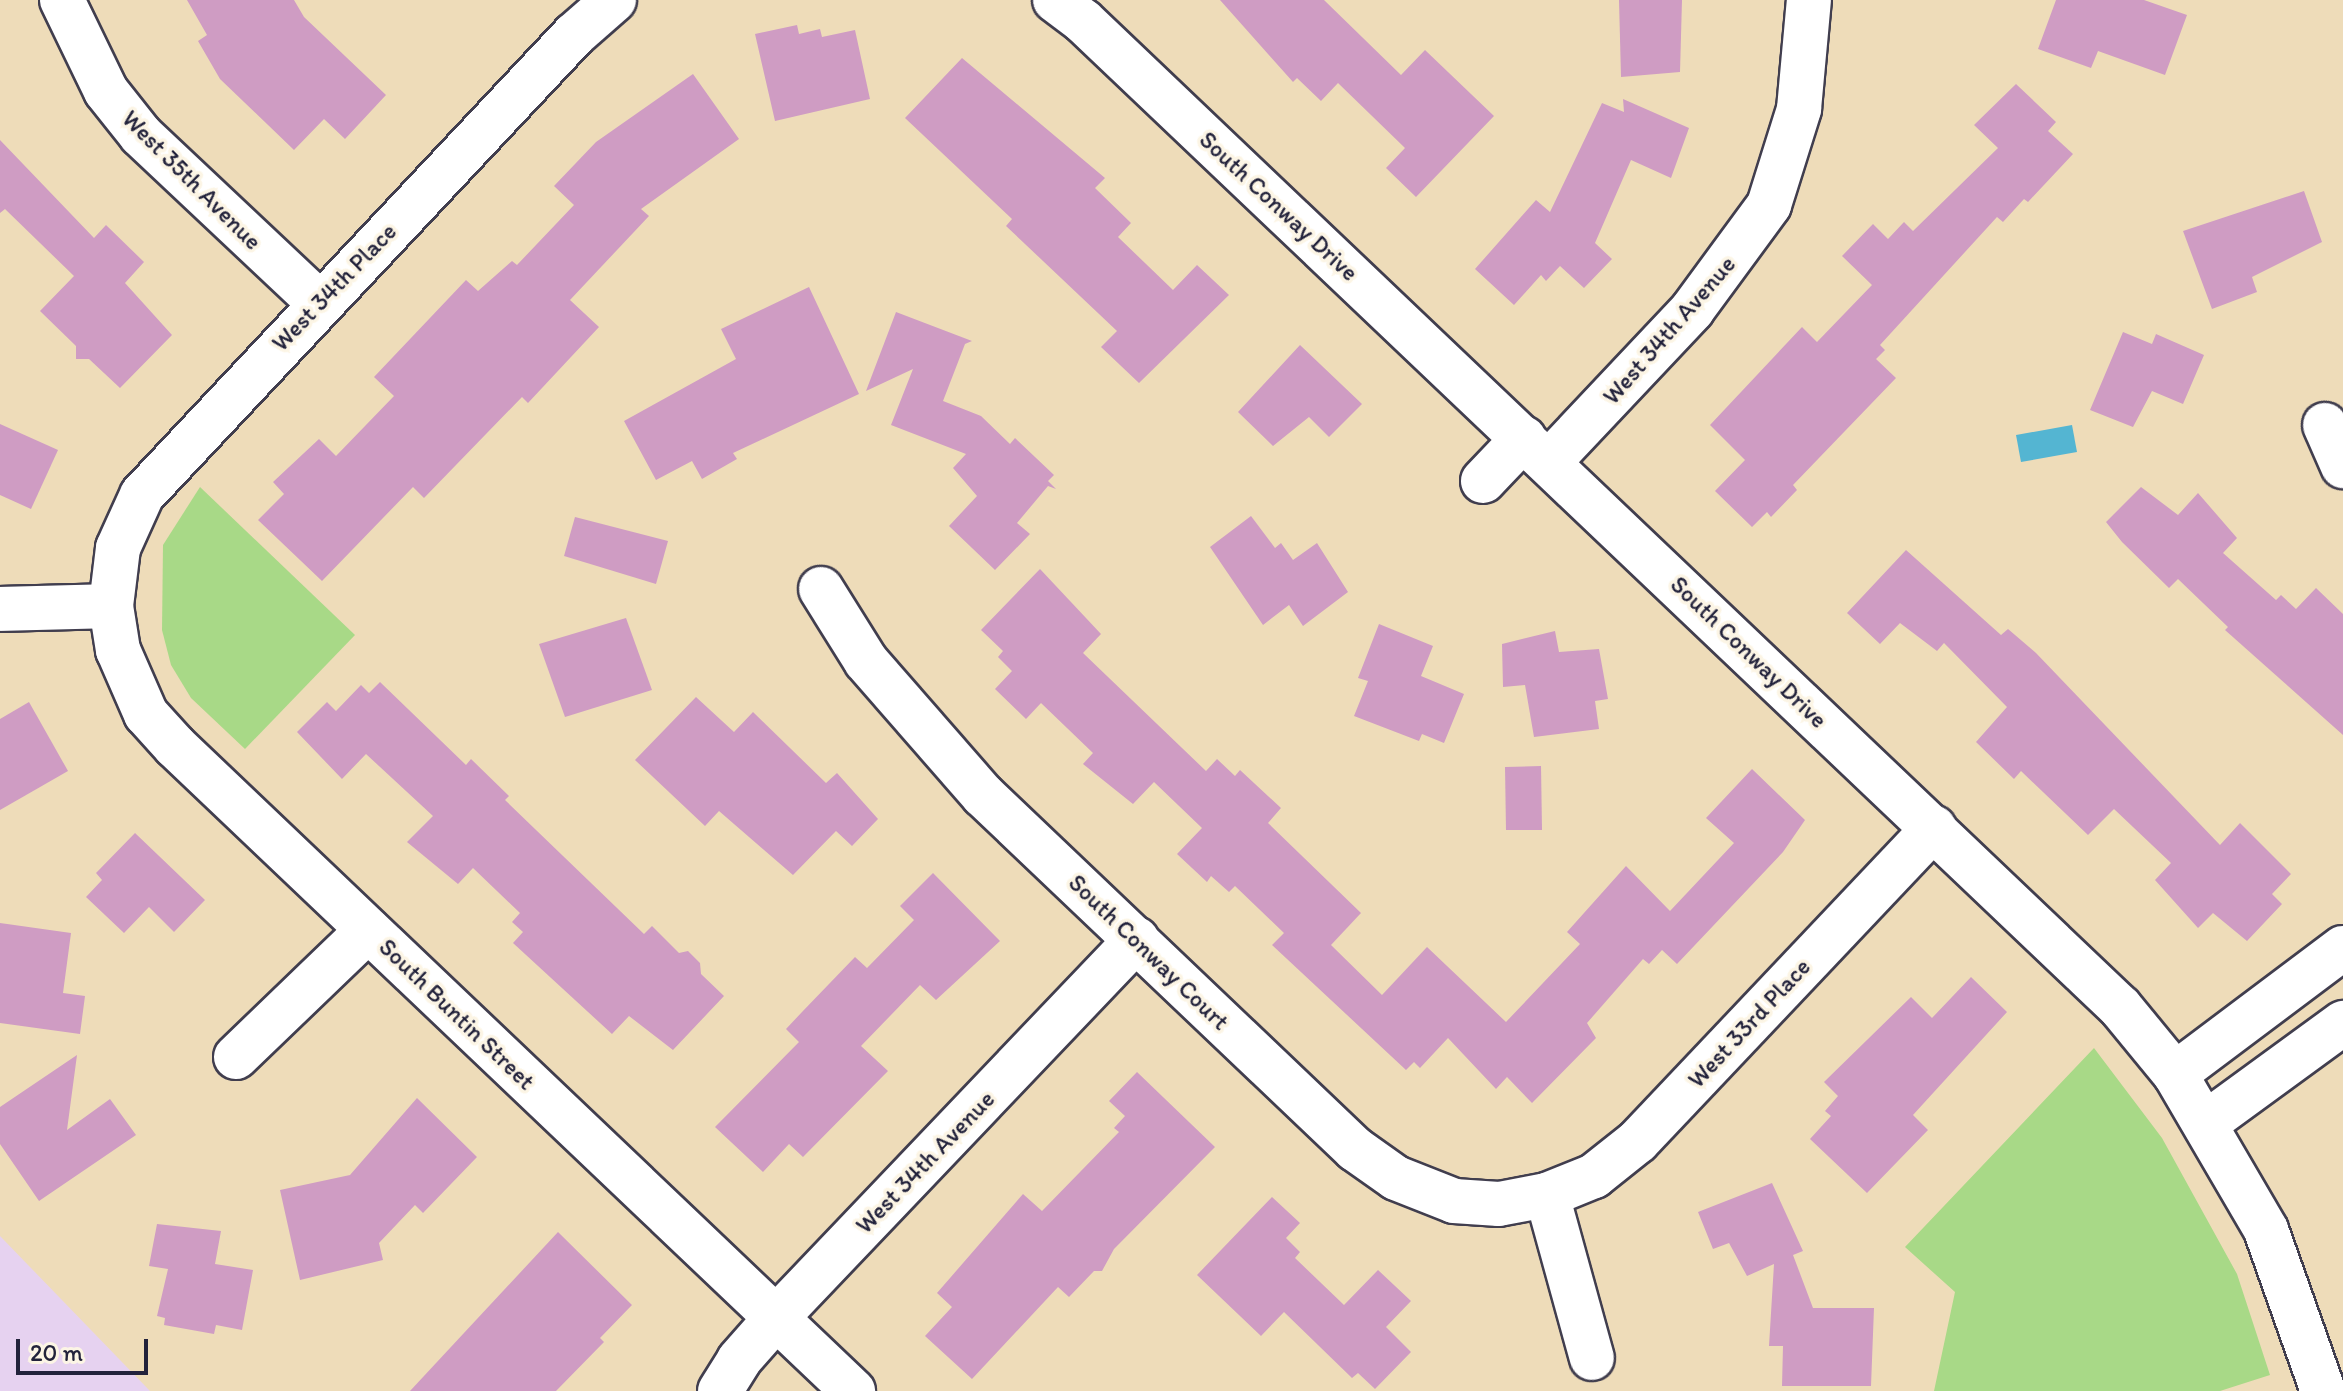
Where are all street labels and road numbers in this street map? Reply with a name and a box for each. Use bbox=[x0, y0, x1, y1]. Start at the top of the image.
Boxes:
street label: West 35th Avenue bbox=[117, 105, 267, 255]
street label: South Conway Drive bbox=[1194, 125, 1364, 287]
street label: West 34th Place bbox=[266, 217, 402, 357]
street label: West 34th Avenue bbox=[1597, 251, 1741, 409]
street label: South Conway Drive bbox=[1665, 570, 1833, 734]
street label: South Conway Court bbox=[1063, 868, 1235, 1036]
street label: South Buntin Street bbox=[373, 932, 541, 1096]
street label: West 33rd Place bbox=[1682, 953, 1816, 1093]
street label: West 34th Avenue bbox=[850, 1085, 1000, 1239]

